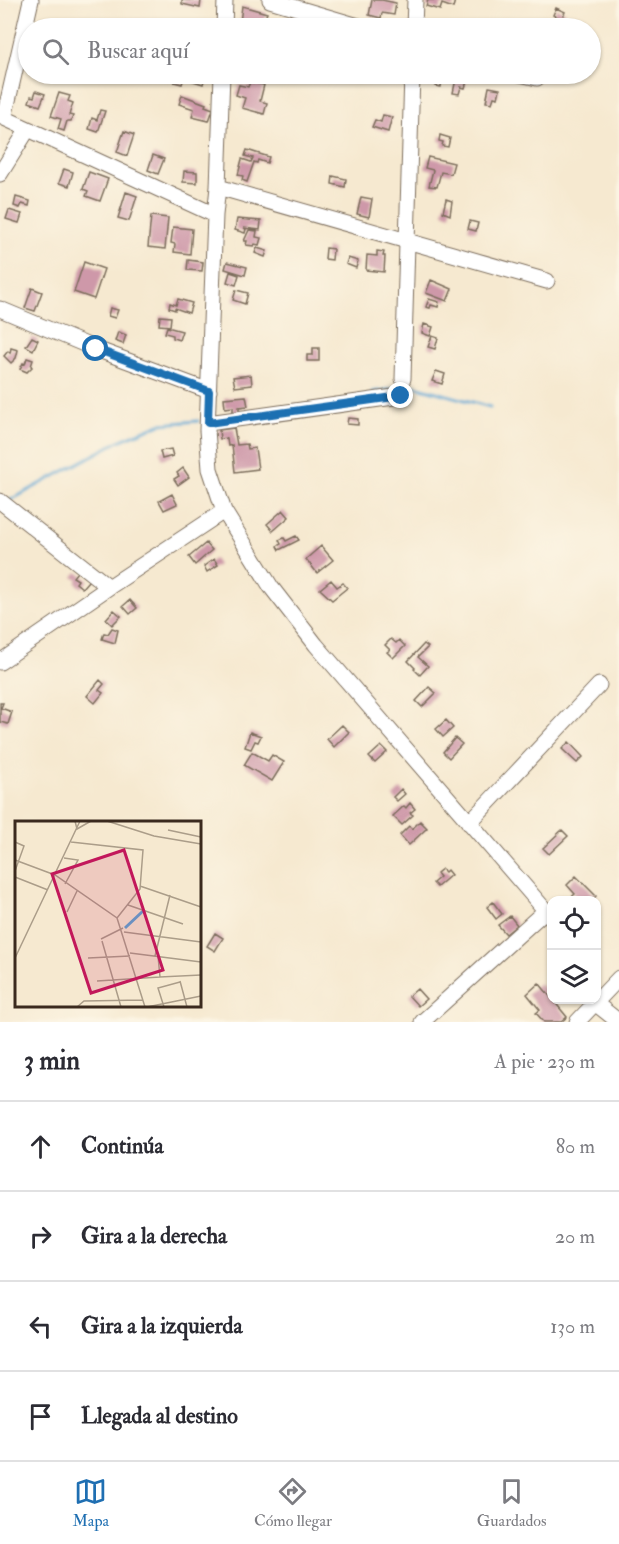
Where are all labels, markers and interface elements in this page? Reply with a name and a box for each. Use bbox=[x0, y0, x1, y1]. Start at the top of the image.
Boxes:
search box bbox=[18, 18, 601, 84]
icon: search bbox=[39, 35, 72, 68]
text: Buscar aquí bbox=[87, 37, 189, 65]
route start bbox=[82, 335, 108, 361]
route end bbox=[387, 382, 413, 408]
inset map bbox=[15, 821, 201, 1007]
map controls bbox=[547, 896, 601, 1004]
button: locate bbox=[547, 896, 601, 950]
button: layers bbox=[547, 950, 601, 1004]
text: 3 min bbox=[24, 1045, 80, 1077]
text: A pie · 230 m bbox=[494, 1049, 595, 1074]
icon: ahead bbox=[24, 1130, 57, 1163]
text: Continúa bbox=[81, 1132, 164, 1160]
text: 80 m bbox=[556, 1134, 595, 1159]
icon: right bbox=[24, 1220, 57, 1253]
text: Gira a la derecha bbox=[81, 1222, 227, 1250]
text: 20 m bbox=[555, 1224, 595, 1249]
icon: left bbox=[24, 1310, 57, 1343]
text: Gira a la izquierda bbox=[81, 1312, 242, 1340]
text: 130 m bbox=[550, 1314, 595, 1339]
icon: arrive bbox=[24, 1400, 57, 1433]
text: Llegada al destino bbox=[81, 1402, 238, 1430]
tab: Mapa bbox=[72, 1475, 109, 1531]
tab: Cómo llegar bbox=[254, 1475, 332, 1531]
tab: Guardados bbox=[477, 1475, 547, 1531]

